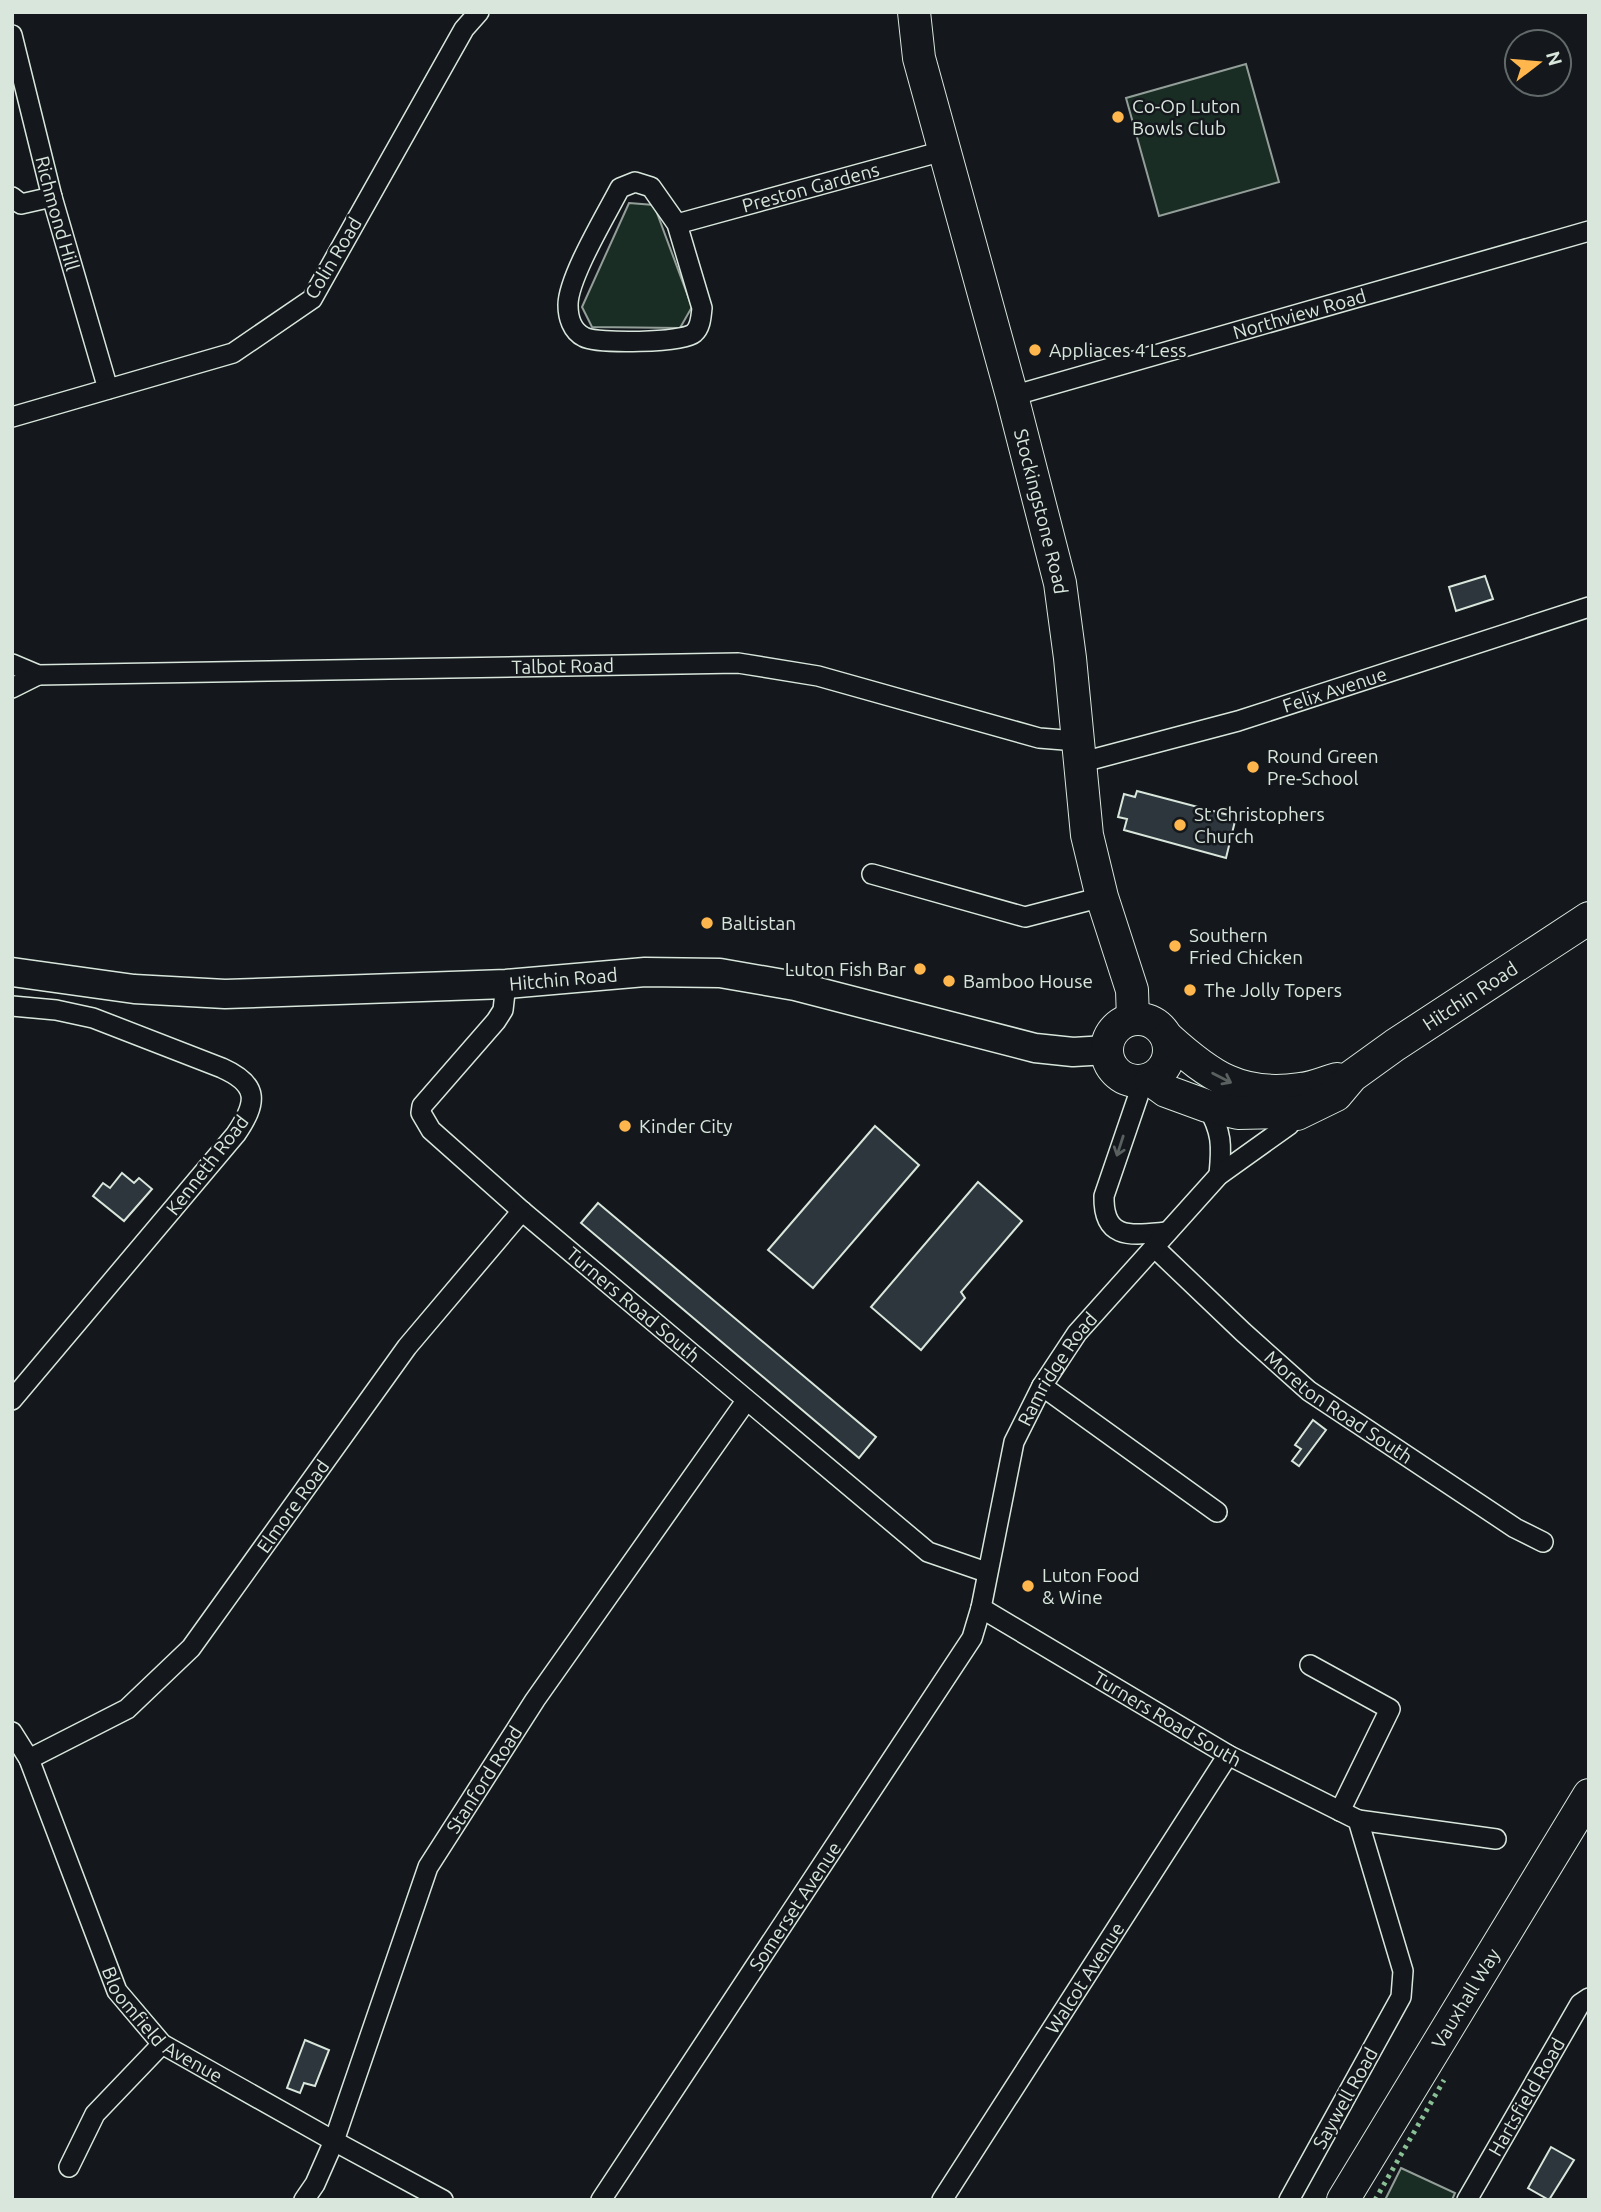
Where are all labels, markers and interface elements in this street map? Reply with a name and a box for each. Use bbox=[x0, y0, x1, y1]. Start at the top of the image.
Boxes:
north arrow bbox=[1503, 28, 1573, 98]
text: N bbox=[1542, 48, 1567, 68]
place label: Co-Op Luton Bowls Club bbox=[1132, 95, 1240, 139]
marker: Co-Op Luton Bowls Club bbox=[1110, 109, 1126, 125]
street label: Richmond Hill bbox=[31, 154, 84, 273]
street label: Preston Gardens bbox=[739, 158, 882, 217]
street label: Colin Road bbox=[300, 213, 366, 303]
street label: Northview Road bbox=[1230, 284, 1369, 343]
place label: Appliaces 4 Less bbox=[1049, 339, 1187, 361]
marker: Appliaces 4 Less bbox=[1027, 342, 1043, 358]
street label: Stockingstone Road bbox=[1010, 426, 1072, 595]
street label: Talbot Road bbox=[511, 654, 614, 678]
street label: Felix Avenue bbox=[1280, 662, 1389, 717]
place label: Round Green Pre-School bbox=[1267, 745, 1379, 789]
marker: Round Green Pre-School bbox=[1245, 759, 1261, 775]
place label: St Christophers Church bbox=[1194, 803, 1325, 847]
marker: St Christophers Church bbox=[1172, 817, 1188, 833]
place label: Baltistan bbox=[721, 912, 796, 934]
marker: Baltistan bbox=[699, 915, 715, 931]
place label: Southern Fried Chicken bbox=[1189, 924, 1303, 968]
marker: Southern Fried Chicken bbox=[1167, 938, 1183, 954]
street label: Hitchin Road bbox=[1418, 957, 1521, 1035]
place label: Luton Fish Bar bbox=[785, 958, 906, 980]
marker: Luton Fish Bar bbox=[912, 961, 928, 977]
street label: Hitchin Road bbox=[508, 963, 618, 995]
place label: Bamboo House bbox=[963, 970, 1093, 992]
marker: Bamboo House bbox=[941, 973, 957, 989]
place label: The Jolly Topers bbox=[1204, 979, 1342, 1001]
marker: The Jolly Topers bbox=[1182, 982, 1198, 998]
one-way arrow bbox=[1211, 1071, 1232, 1085]
street label: Kenneth Road bbox=[161, 1111, 253, 1219]
place label: Kinder City bbox=[639, 1115, 732, 1137]
marker: Kinder City bbox=[617, 1118, 633, 1134]
one-way arrow bbox=[1113, 1135, 1126, 1157]
street label: Turners Road South bbox=[562, 1242, 705, 1367]
street label: Ramridge Road bbox=[1013, 1308, 1101, 1429]
street label: Moreton Road South bbox=[1260, 1346, 1417, 1468]
street label: Elmore Road bbox=[252, 1455, 334, 1557]
place label: Luton Food & Wine bbox=[1042, 1564, 1140, 1608]
marker: Luton Food & Wine bbox=[1020, 1578, 1036, 1594]
street label: Turners Road South bbox=[1090, 1667, 1245, 1771]
street label: Stanford Road bbox=[442, 1722, 526, 1837]
street label: Somerset Avenue bbox=[744, 1838, 845, 1975]
street label: Walcot Avenue bbox=[1041, 1918, 1129, 2038]
street label: Vauxhall Way bbox=[1427, 1944, 1504, 2052]
street label: Bloomfield Avenue bbox=[98, 1963, 226, 2087]
street label: Hartsfield Road bbox=[1484, 2034, 1569, 2160]
street label: Saywell Road bbox=[1308, 2043, 1382, 2153]

